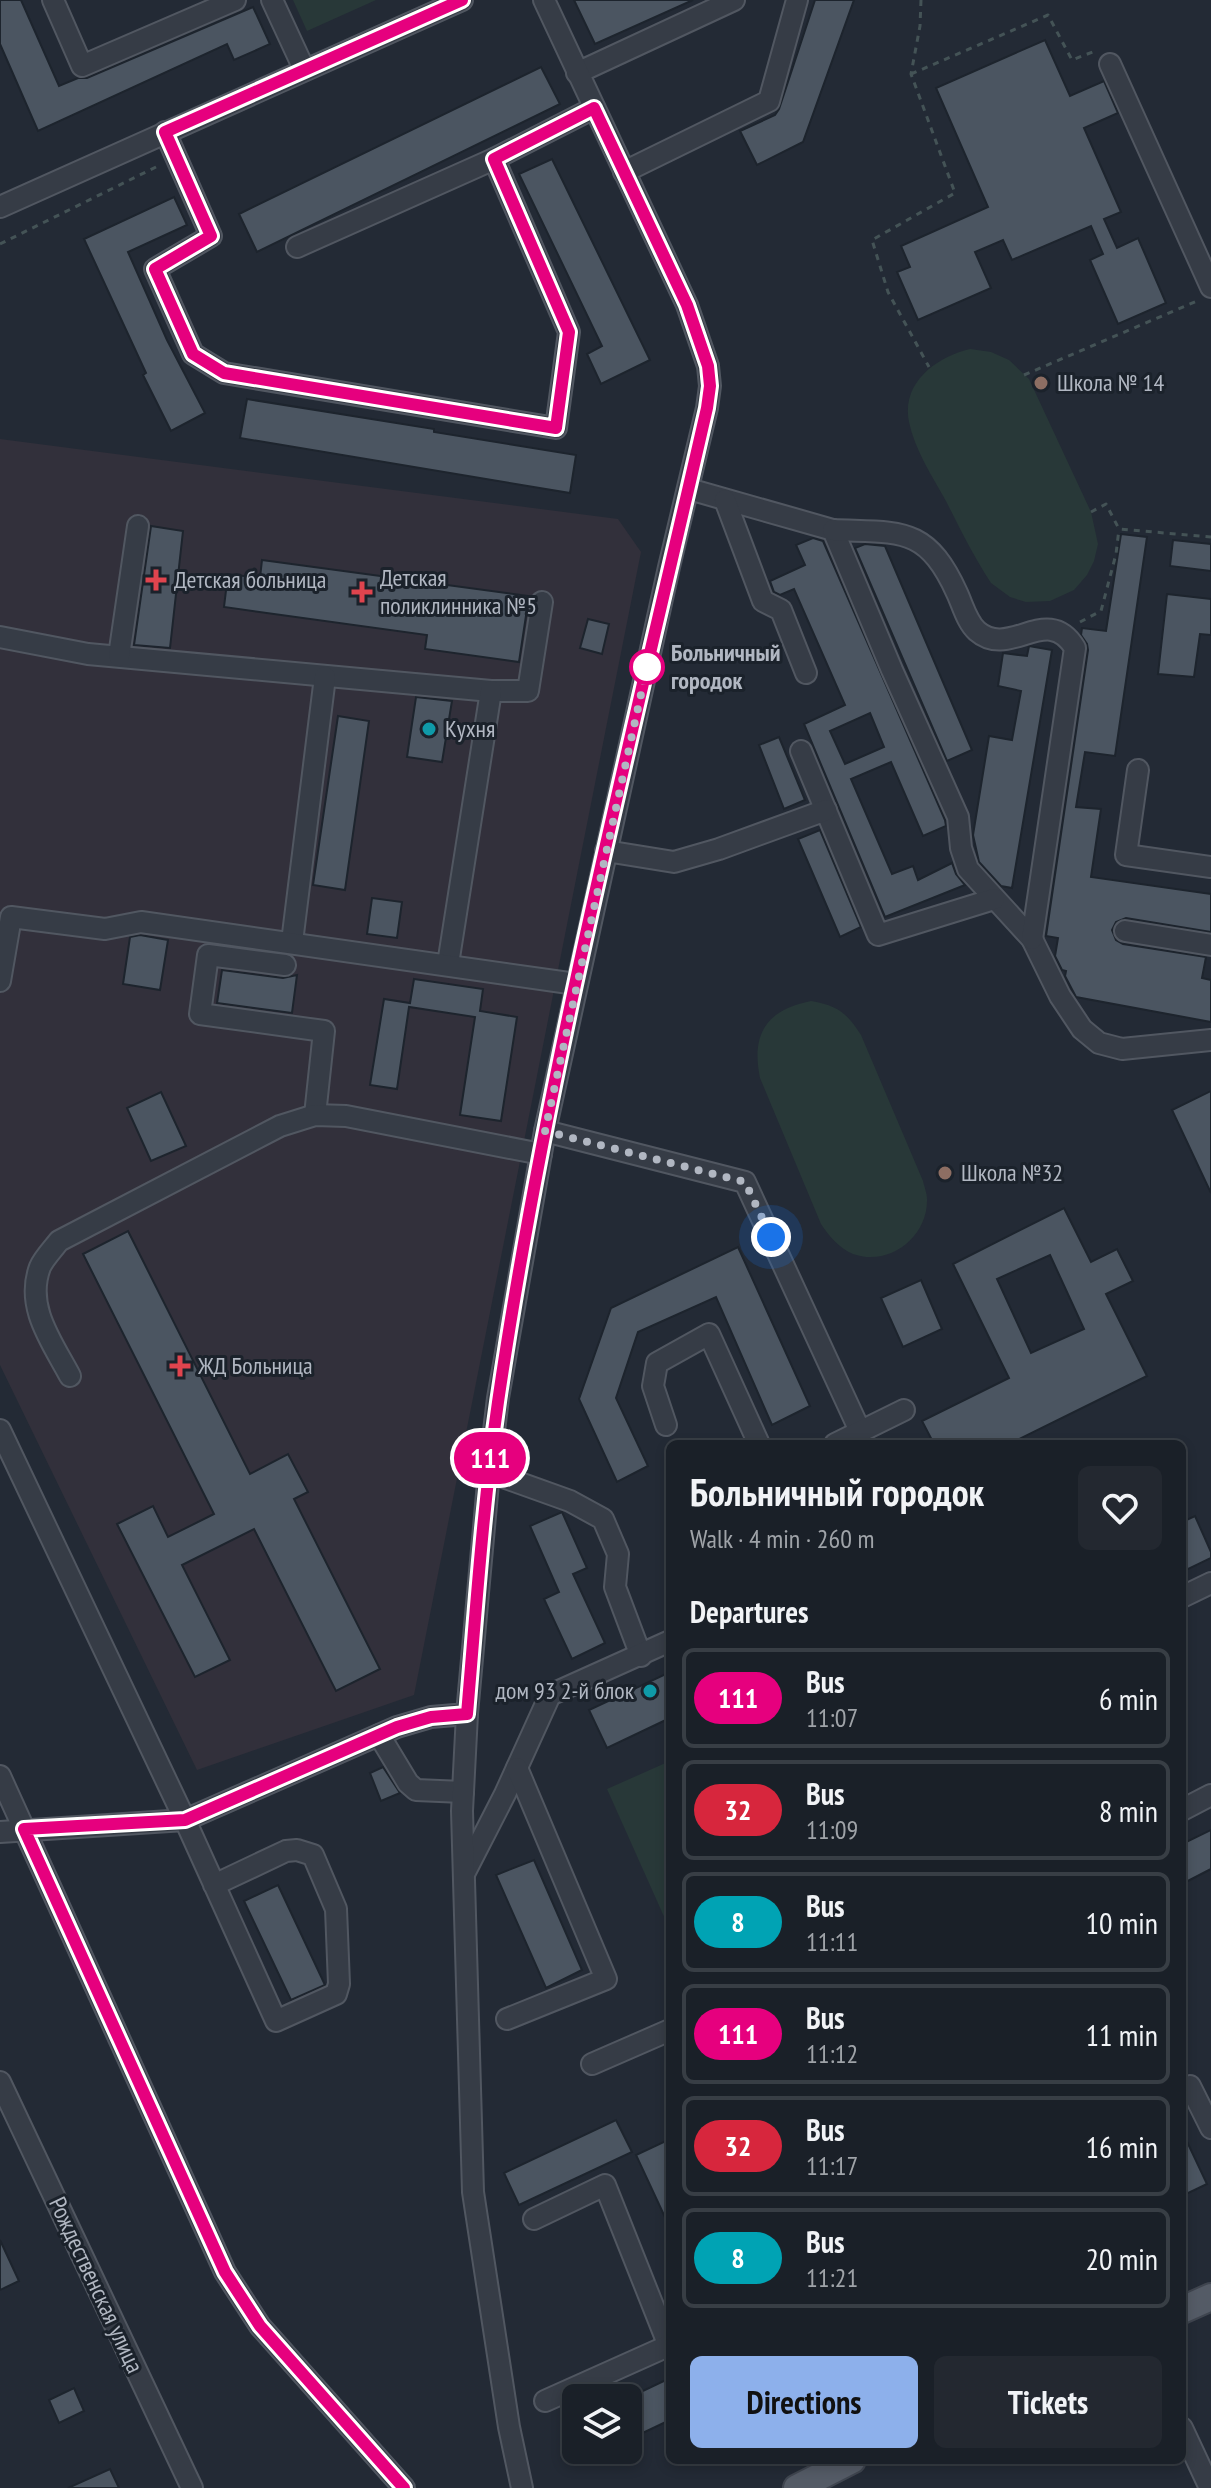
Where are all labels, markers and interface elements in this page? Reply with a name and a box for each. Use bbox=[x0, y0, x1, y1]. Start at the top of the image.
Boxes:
place label: Школа № 14 bbox=[1057, 367, 1164, 398]
marker: Школа № 14 bbox=[1032, 374, 1050, 392]
place label: Детская поликлинника №5 bbox=[380, 562, 537, 621]
place label: Детская больница bbox=[174, 564, 326, 595]
marker: Детская больница bbox=[145, 569, 167, 591]
marker: Детская поликлинника №5 bbox=[351, 581, 373, 603]
place label: Больничный городок bbox=[671, 637, 781, 696]
marker: Больничный городок bbox=[630, 650, 664, 684]
place label: Кухня bbox=[445, 713, 495, 744]
marker: Кухня bbox=[420, 720, 438, 738]
place label: Школа №32 bbox=[961, 1157, 1063, 1188]
marker: Школа №32 bbox=[936, 1164, 954, 1182]
your location bbox=[751, 1217, 791, 1257]
place label: ЖД Больница bbox=[197, 1350, 313, 1381]
marker: ЖД Больница bbox=[169, 1355, 191, 1377]
line badge: 111 bbox=[444, 1432, 536, 1484]
text: 111 bbox=[470, 1439, 510, 1476]
button: heart bbox=[1078, 1466, 1162, 1550]
text: Больничный городок bbox=[690, 1467, 984, 1516]
text: Walk · 4 min · 260 m bbox=[690, 1522, 874, 1555]
text: Departures bbox=[690, 1592, 808, 1631]
text: Bus bbox=[806, 1662, 845, 1701]
place label: дом 93 2-й блок bbox=[496, 1675, 635, 1706]
text: 111 bbox=[718, 1679, 758, 1716]
text: 6 min bbox=[1099, 1679, 1158, 1718]
marker: дом 93 2-й блок bbox=[641, 1682, 659, 1700]
text: 11:07 bbox=[806, 1701, 858, 1734]
text: Bus bbox=[806, 1774, 845, 1813]
text: 32 bbox=[725, 1791, 751, 1828]
text: 8 min bbox=[1099, 1791, 1158, 1830]
text: 11:09 bbox=[806, 1813, 858, 1846]
text: Bus bbox=[806, 1886, 845, 1925]
text: 8 bbox=[731, 1903, 745, 1940]
text: 10 min bbox=[1085, 1903, 1158, 1942]
text: 11:11 bbox=[806, 1925, 858, 1958]
text: Bus bbox=[806, 1998, 845, 2037]
text: 111 bbox=[718, 2015, 758, 2052]
text: 11 min bbox=[1085, 2015, 1158, 2054]
text: 11:12 bbox=[806, 2037, 858, 2070]
text: Bus bbox=[806, 2110, 845, 2149]
text: 32 bbox=[725, 2127, 751, 2164]
text: 16 min bbox=[1085, 2127, 1158, 2166]
text: 11:17 bbox=[806, 2149, 858, 2182]
street label: Рождественская улица bbox=[42, 2192, 151, 2378]
text: Bus bbox=[806, 2222, 845, 2261]
text: 8 bbox=[731, 2239, 745, 2276]
text: 20 min bbox=[1085, 2239, 1158, 2278]
text: 11:21 bbox=[806, 2261, 858, 2294]
button: Directions bbox=[690, 2356, 918, 2448]
button: Tickets bbox=[934, 2356, 1162, 2448]
map controls bbox=[562, 2384, 642, 2464]
button: layers bbox=[562, 2384, 642, 2464]

